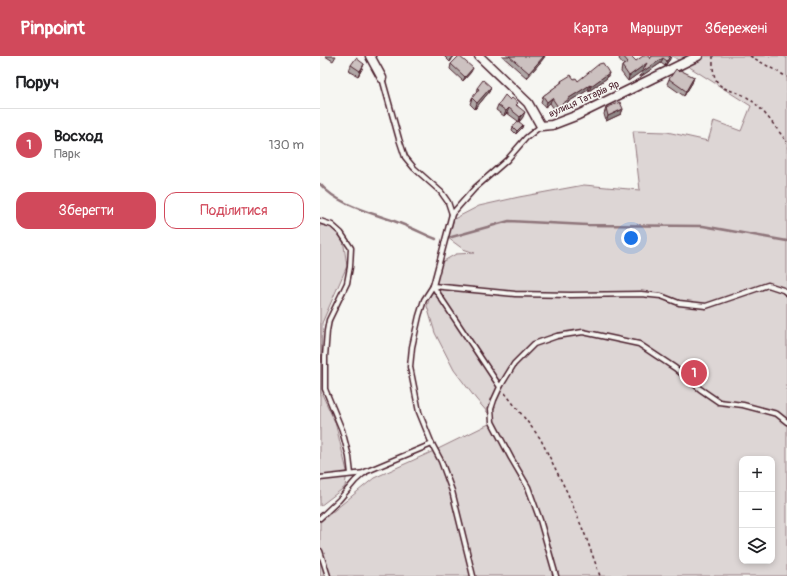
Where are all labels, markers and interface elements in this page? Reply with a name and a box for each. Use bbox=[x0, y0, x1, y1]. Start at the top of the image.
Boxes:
text: Pinpoint bbox=[20, 16, 85, 40]
text: Карта bbox=[573, 20, 608, 37]
text: Маршрут bbox=[630, 20, 683, 37]
text: Збережені bbox=[705, 20, 767, 37]
text: Поруч bbox=[16, 72, 59, 93]
street label: вулиця Татарів Яр bbox=[547, 78, 621, 120]
text: Восход bbox=[54, 127, 103, 146]
text: 1 bbox=[26, 137, 32, 153]
text: 130 m bbox=[268, 137, 304, 153]
text: Парк bbox=[54, 146, 81, 162]
button: Зберегти bbox=[16, 192, 156, 229]
button: Поділитися bbox=[164, 192, 304, 229]
your location bbox=[621, 228, 641, 248]
pin: 1 bbox=[681, 358, 707, 388]
map controls bbox=[739, 456, 775, 564]
button: + bbox=[739, 456, 775, 492]
button: − bbox=[739, 492, 775, 528]
button: layers bbox=[739, 528, 775, 564]

